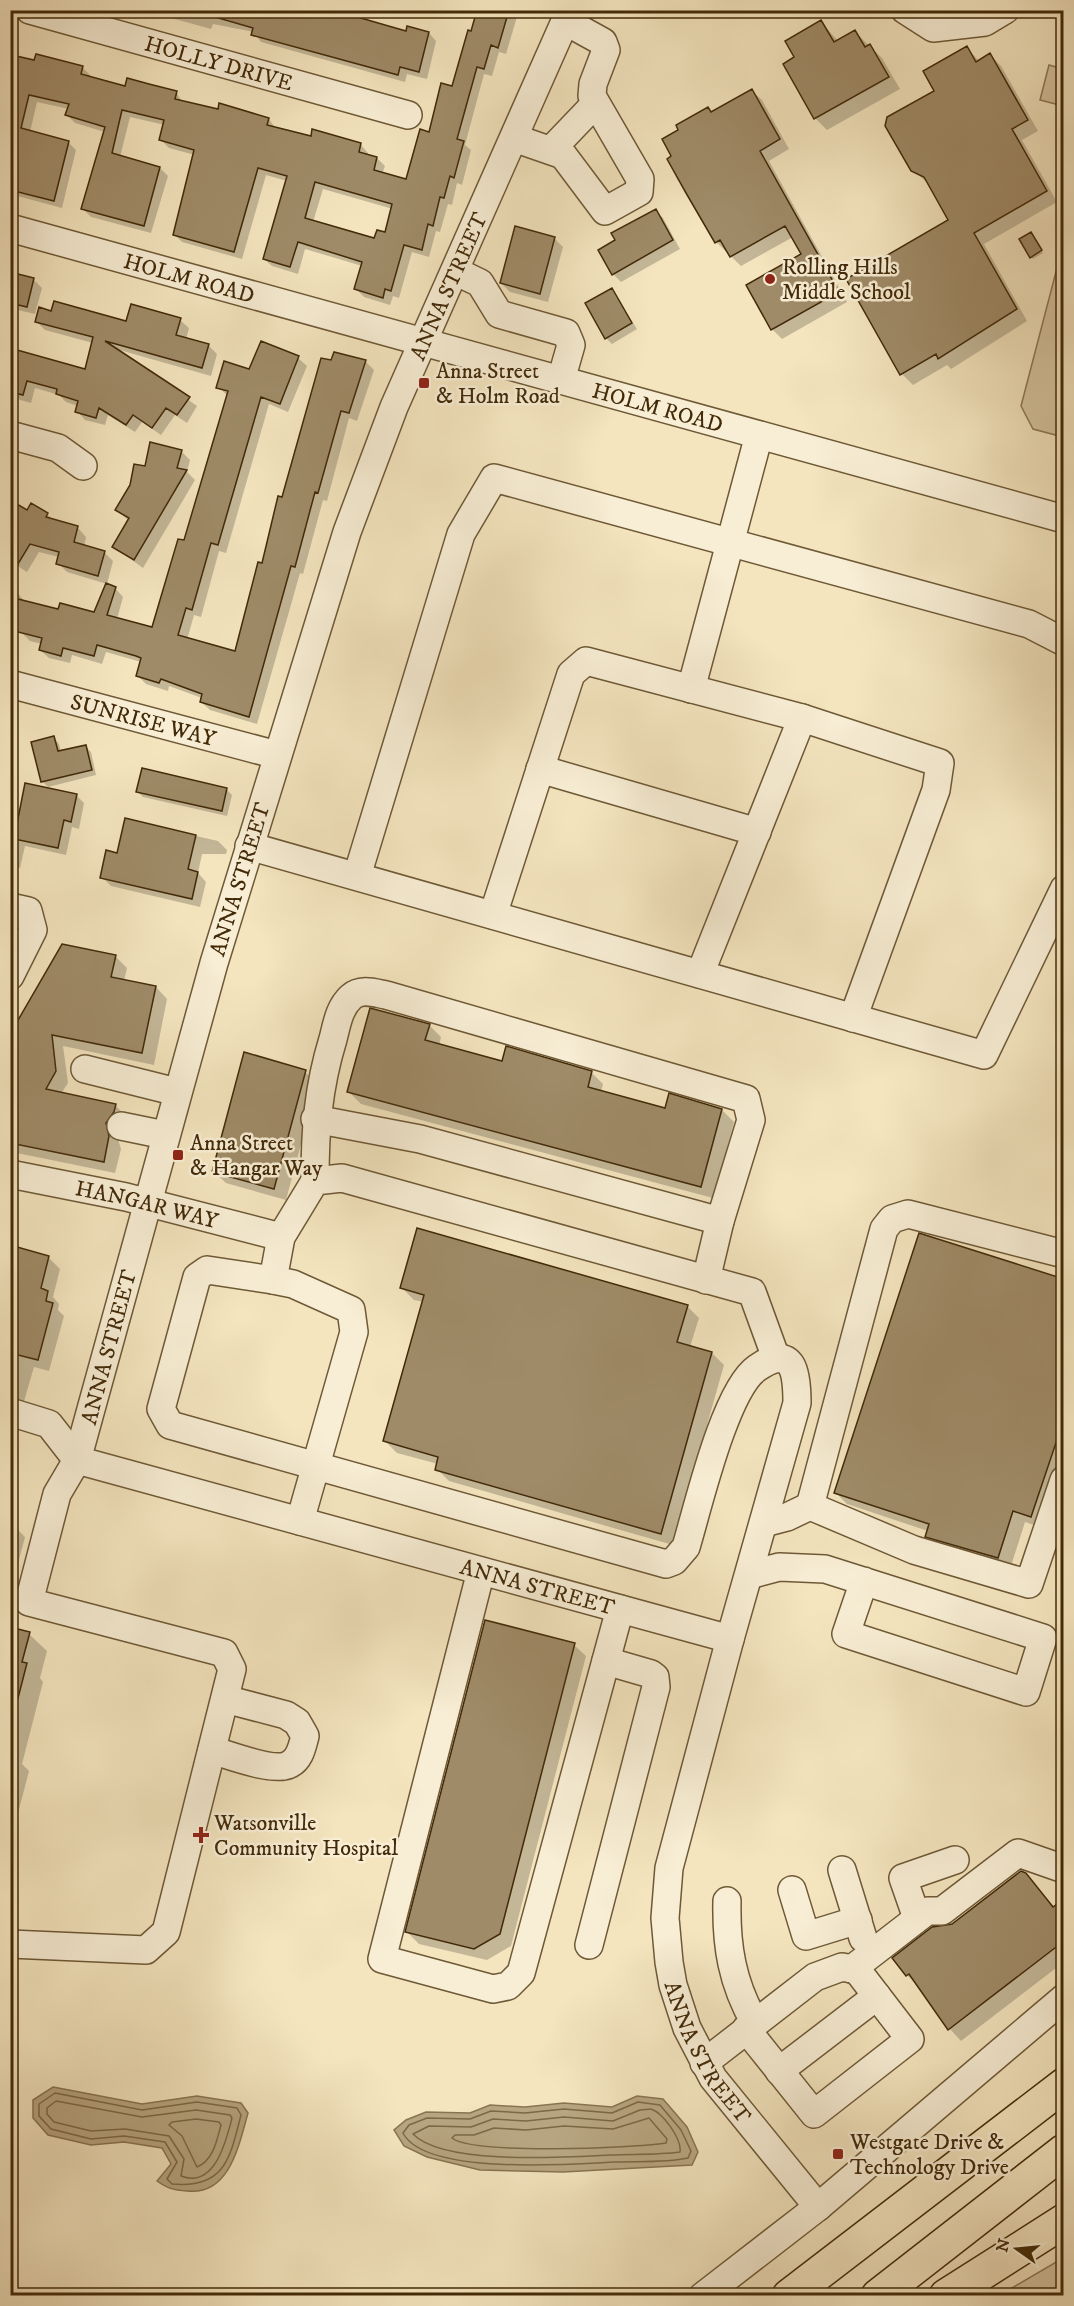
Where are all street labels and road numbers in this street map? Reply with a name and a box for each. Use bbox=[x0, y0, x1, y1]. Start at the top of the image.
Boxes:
street label: HOLLY DRIVE bbox=[141, 30, 296, 97]
street label: ANNA STREET bbox=[405, 208, 494, 365]
street label: HOLM ROAD bbox=[120, 248, 257, 310]
street label: HOLM ROAD bbox=[589, 377, 726, 439]
street label: SUNRISE WAY bbox=[67, 689, 220, 753]
street label: ANNA STREET bbox=[204, 799, 277, 959]
street label: HANGAR WAY bbox=[73, 1175, 222, 1235]
street label: ANNA STREET bbox=[76, 1267, 143, 1428]
street label: ANNA STREET bbox=[457, 1554, 618, 1622]
street label: ANNA STREET bbox=[658, 1978, 756, 2129]

